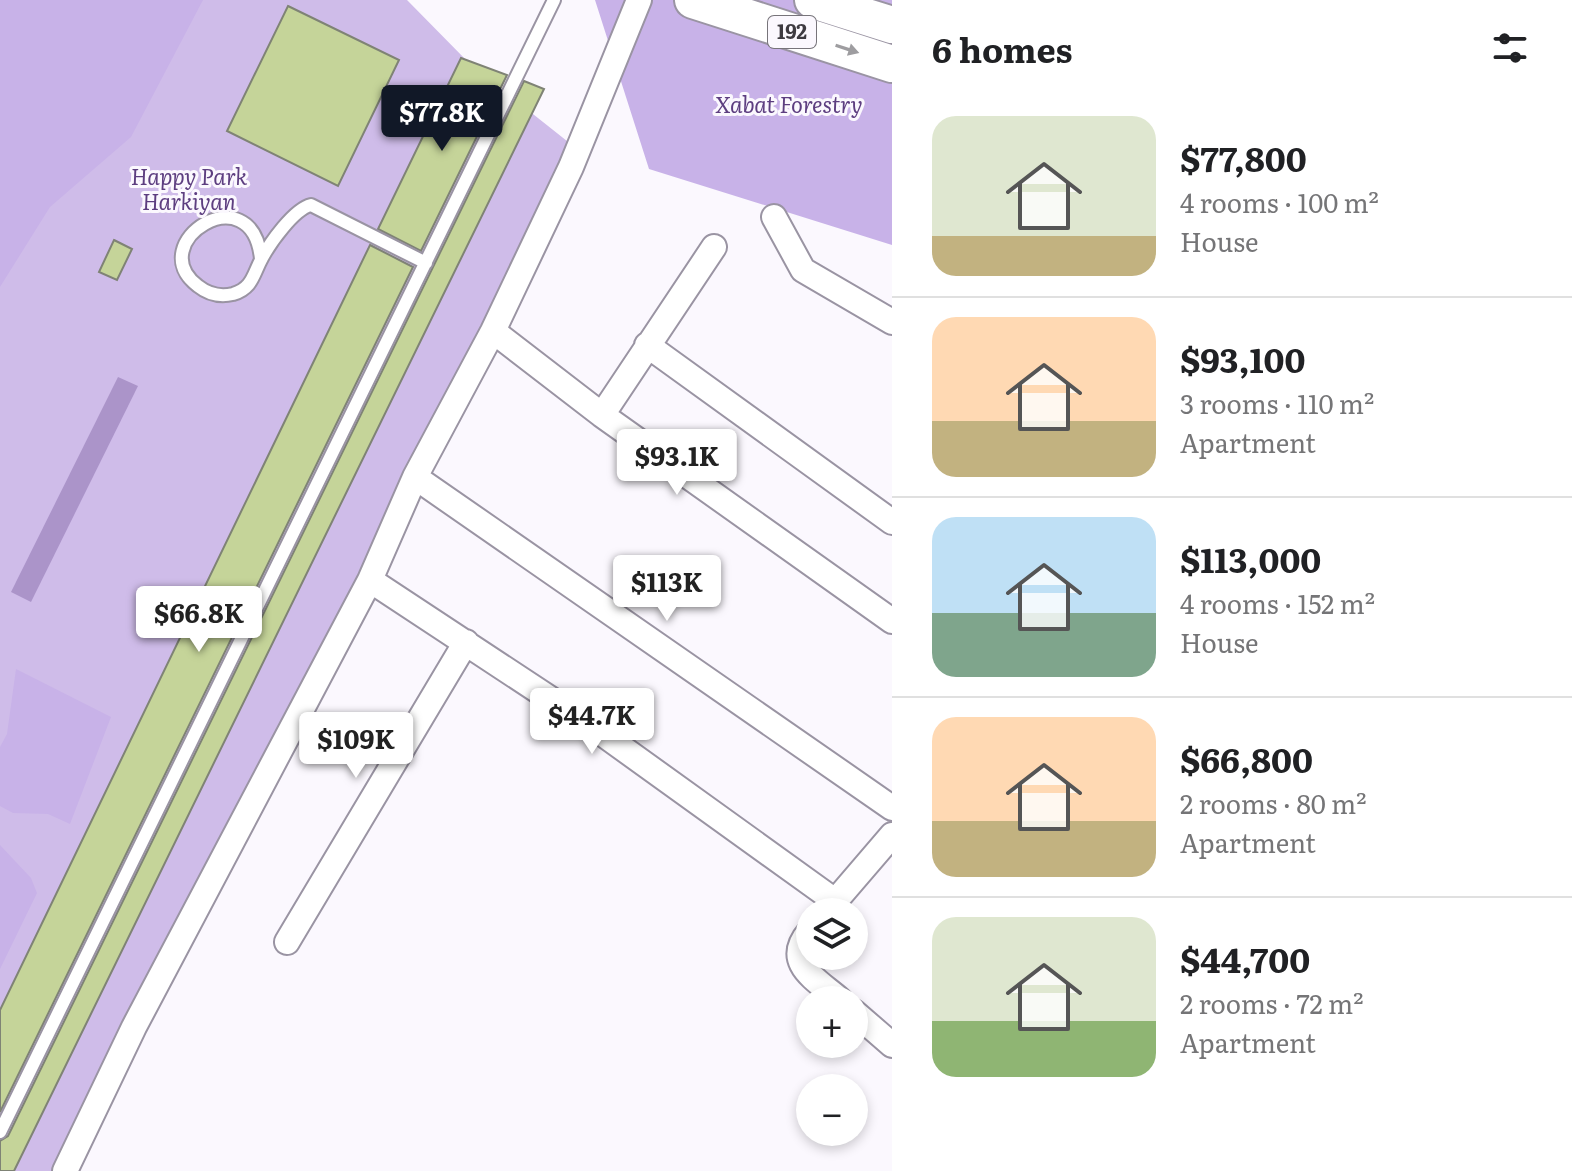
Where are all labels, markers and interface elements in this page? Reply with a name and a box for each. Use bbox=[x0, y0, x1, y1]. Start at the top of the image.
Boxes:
road number: 192 bbox=[768, 16, 816, 48]
text: 6 homes bbox=[932, 23, 1072, 73]
icon: filters bbox=[1488, 26, 1532, 70]
one-way arrow bbox=[835, 44, 859, 56]
pin: $77.8K bbox=[377, 85, 507, 153]
park label: Xabat Forestry bbox=[715, 87, 863, 120]
text: $77.8K bbox=[399, 91, 485, 130]
text: $77,800 bbox=[1180, 132, 1307, 182]
icon: home bbox=[996, 148, 1092, 244]
park label: Happy Park Harkiyan bbox=[131, 159, 247, 217]
text: 4 rooms · 100 m² bbox=[1180, 182, 1379, 221]
text: House bbox=[1180, 221, 1258, 260]
text: $93,100 bbox=[1180, 333, 1306, 383]
icon: home bbox=[996, 349, 1092, 445]
text: 3 rooms · 110 m² bbox=[1180, 383, 1374, 422]
text: Apartment bbox=[1180, 422, 1316, 461]
pin: $93.1K bbox=[612, 429, 742, 497]
text: $93.1K bbox=[635, 435, 719, 474]
text: $113,000 bbox=[1180, 533, 1321, 583]
icon: home bbox=[996, 549, 1092, 645]
pin: $113K bbox=[611, 555, 723, 623]
text: $113K bbox=[631, 561, 703, 600]
text: 4 rooms · 152 m² bbox=[1180, 583, 1375, 622]
pin: $66.8K bbox=[134, 586, 264, 654]
text: $66.8K bbox=[154, 592, 244, 631]
text: House bbox=[1180, 622, 1258, 661]
pin: $44.7K bbox=[527, 688, 657, 756]
text: $44.7K bbox=[548, 694, 636, 733]
pin: $109K bbox=[300, 712, 412, 780]
text: $109K bbox=[317, 718, 395, 757]
text: $66,800 bbox=[1180, 733, 1313, 783]
icon: home bbox=[996, 749, 1092, 845]
text: 2 rooms · 80 m² bbox=[1180, 783, 1367, 822]
text: Apartment bbox=[1180, 822, 1316, 861]
map controls bbox=[796, 898, 868, 1146]
button: layers bbox=[796, 898, 868, 970]
text: $44,700 bbox=[1180, 933, 1310, 983]
icon: home bbox=[996, 949, 1092, 1045]
text: 2 rooms · 72 m² bbox=[1180, 983, 1364, 1022]
button: + bbox=[796, 986, 868, 1058]
text: Apartment bbox=[1180, 1022, 1316, 1061]
button: − bbox=[796, 1074, 868, 1146]

